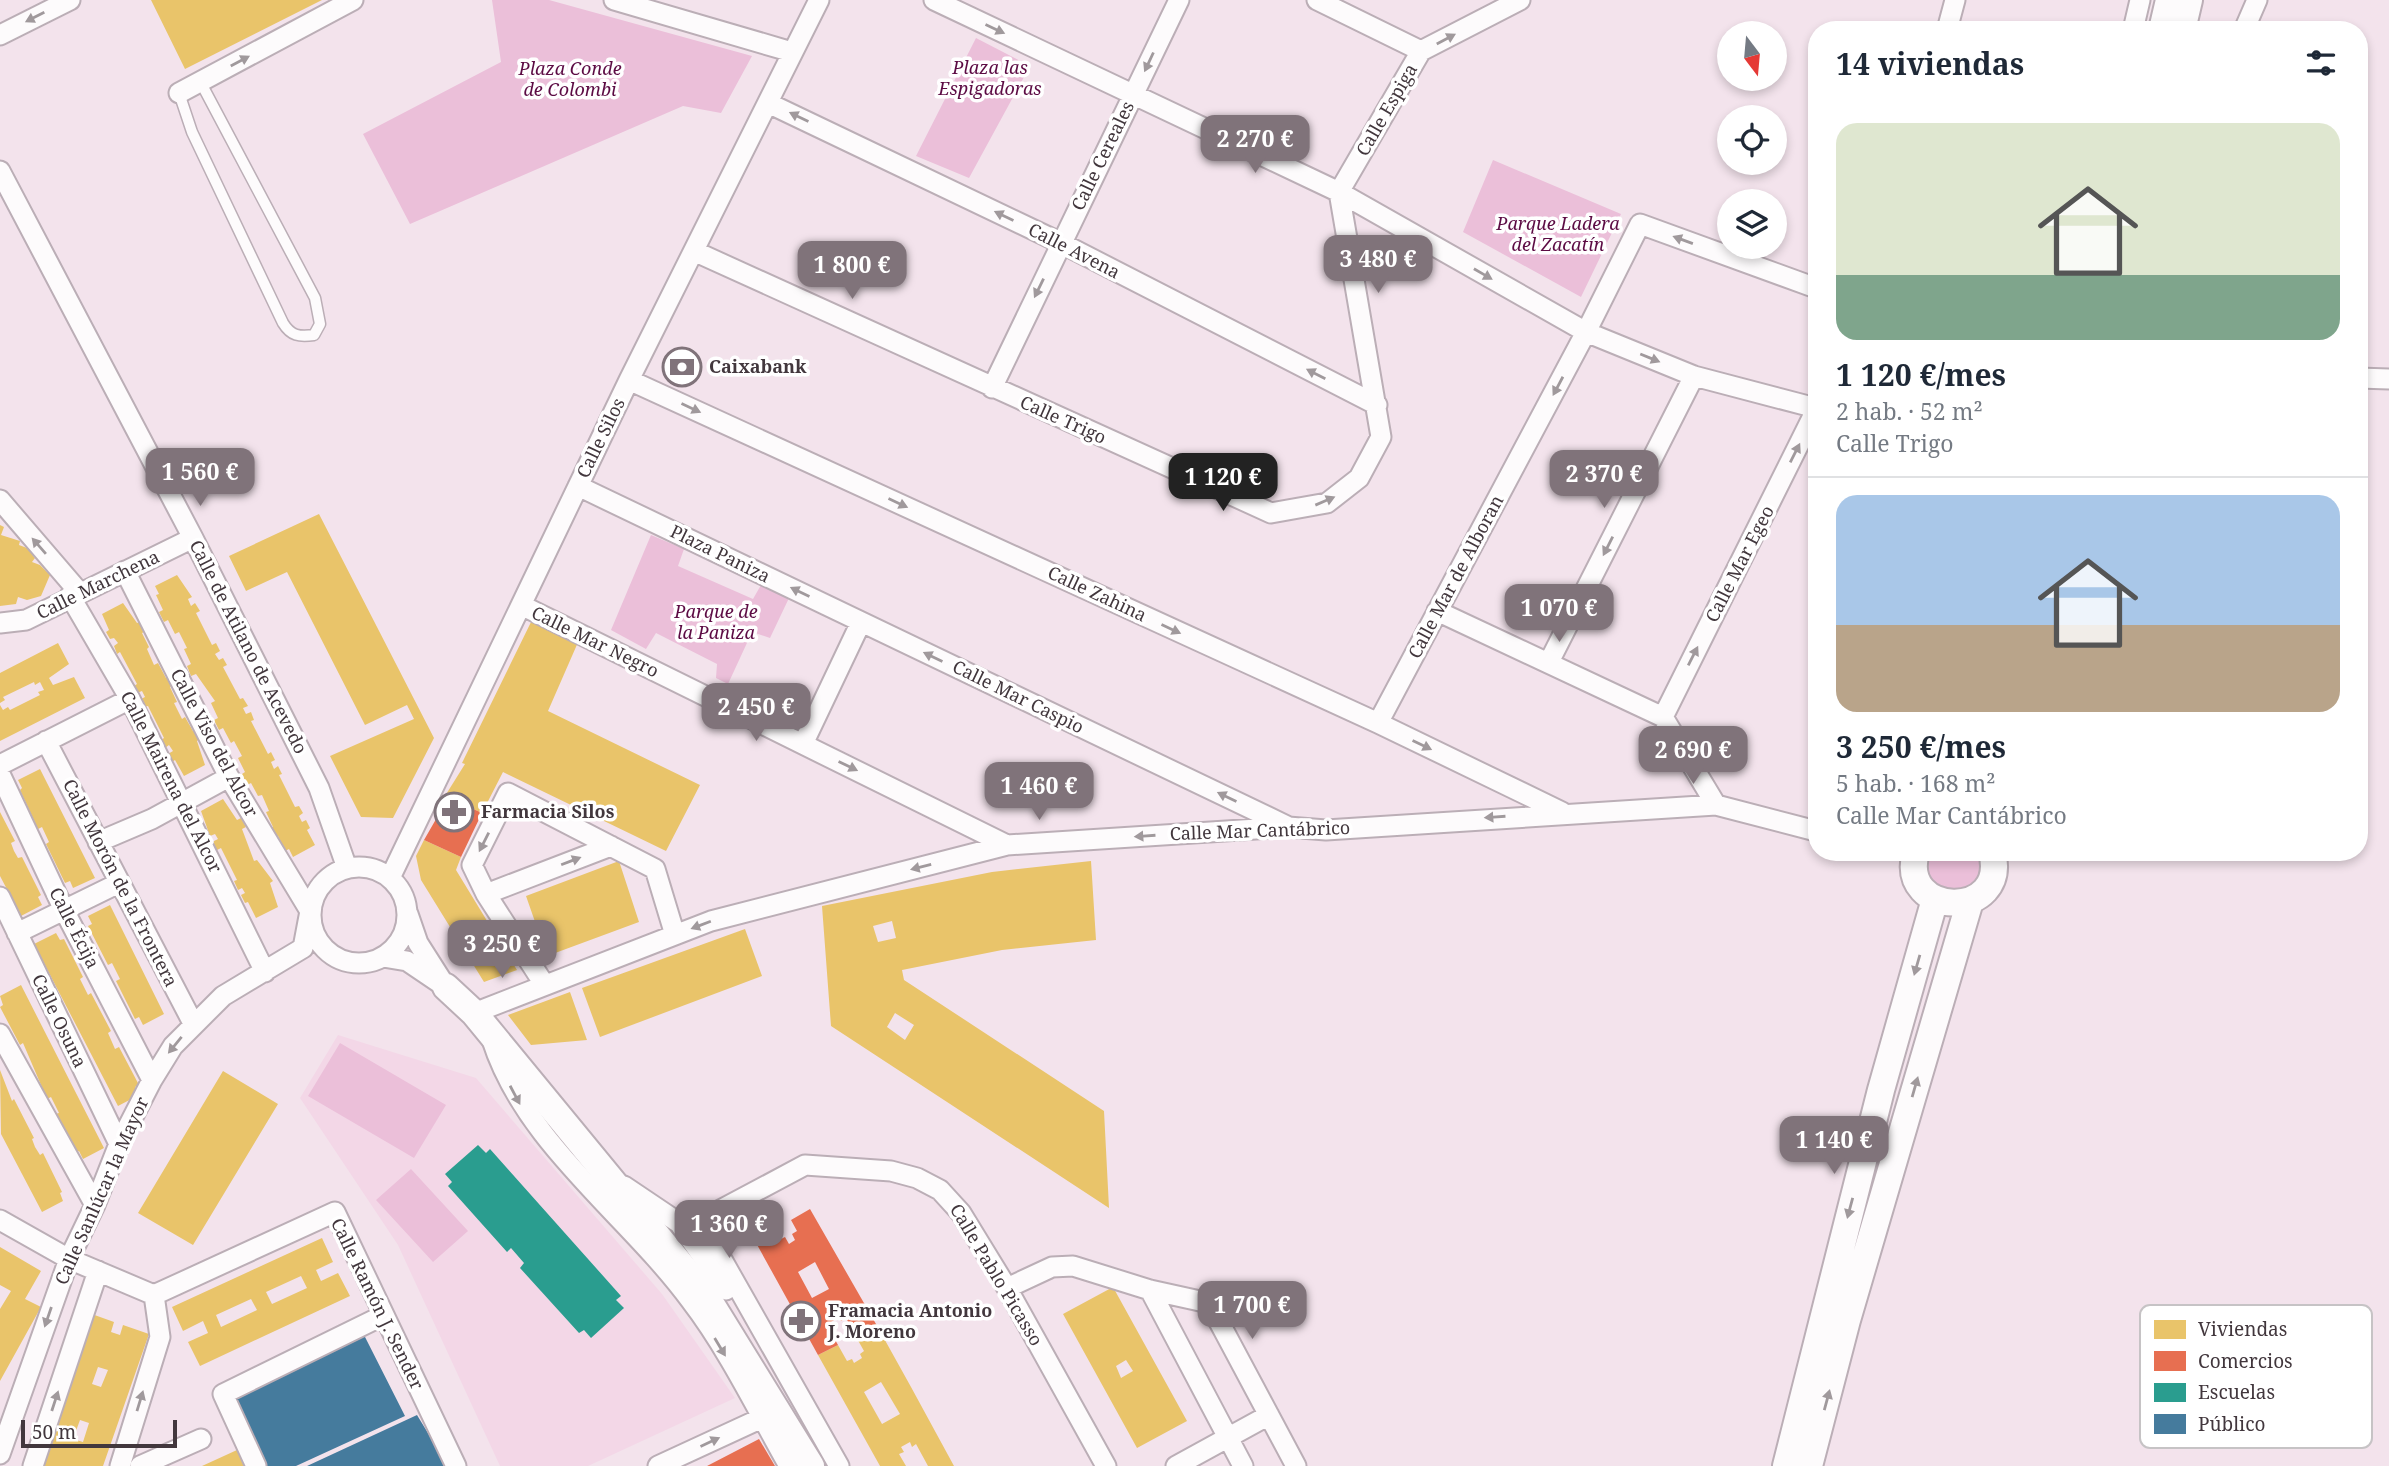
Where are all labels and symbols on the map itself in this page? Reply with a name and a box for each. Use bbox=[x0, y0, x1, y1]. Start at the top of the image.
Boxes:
one-way arrow bbox=[25, 12, 45, 23]
north arrow bbox=[1717, 21, 1787, 91]
one-way arrow bbox=[985, 24, 1005, 35]
one-way arrow bbox=[1436, 33, 1456, 44]
one-way arrow bbox=[1144, 52, 1155, 72]
one-way arrow bbox=[230, 55, 250, 67]
park label: Plaza las Espigadoras bbox=[937, 55, 1042, 100]
park label: Plaza Conde de Colombi bbox=[517, 56, 622, 101]
street label: Calle Espiga bbox=[1350, 59, 1422, 160]
street label: Calle Cereales bbox=[1065, 97, 1139, 214]
one-way arrow bbox=[789, 112, 809, 123]
pin: 2 270 € bbox=[1190, 116, 1320, 175]
one-way arrow bbox=[994, 210, 1014, 222]
park label: Parque Ladera del Zacatín bbox=[1495, 211, 1620, 256]
street label: Calle Avena bbox=[1024, 217, 1124, 284]
one-way arrow bbox=[1673, 234, 1694, 245]
pin: 3 480 € bbox=[1313, 236, 1443, 295]
pin: 1 800 € bbox=[787, 242, 917, 301]
one-way arrow bbox=[1473, 268, 1493, 280]
one-way arrow bbox=[1033, 278, 1045, 298]
bank icon: Caixabank bbox=[661, 346, 703, 388]
one-way arrow bbox=[1639, 352, 1660, 363]
place label: Caixabank bbox=[709, 354, 807, 378]
one-way arrow bbox=[1306, 368, 1326, 380]
one-way arrow bbox=[1552, 376, 1563, 396]
street label: Calle Trigo bbox=[1017, 389, 1110, 449]
street label: Calle Silos bbox=[570, 394, 630, 482]
one-way arrow bbox=[681, 403, 701, 414]
one-way arrow bbox=[1790, 443, 1801, 463]
pin: 1 560 € bbox=[135, 448, 265, 508]
pin: 2 370 € bbox=[1539, 450, 1669, 510]
pin: 1 120 € bbox=[1158, 454, 1288, 513]
street label: Calle Mar de Alboran bbox=[1402, 490, 1509, 662]
one-way arrow bbox=[1315, 495, 1335, 507]
one-way arrow bbox=[888, 497, 908, 509]
street label: Calle Mar Egeo bbox=[1699, 501, 1779, 626]
street label: Plaza Paniza bbox=[667, 519, 774, 588]
street label: Calle de Atilano de Acevedo bbox=[184, 536, 313, 758]
one-way arrow bbox=[1602, 536, 1613, 556]
one-way arrow bbox=[31, 537, 47, 555]
street label: Calle Marchena bbox=[32, 544, 163, 624]
street label: Calle Zahina bbox=[1044, 560, 1151, 626]
pin: 1 070 € bbox=[1494, 584, 1624, 644]
one-way arrow bbox=[790, 587, 810, 598]
park label: Parque de la Paniza bbox=[673, 599, 758, 644]
street label: Calle Mar Negro bbox=[528, 600, 663, 682]
one-way arrow bbox=[1161, 623, 1182, 634]
one-way arrow bbox=[1688, 646, 1699, 666]
one-way arrow bbox=[923, 651, 943, 662]
street label: Calle Mar Caspio bbox=[949, 654, 1088, 738]
street label: Calle Viso del Alcor bbox=[166, 664, 264, 821]
pin: 2 450 € bbox=[691, 684, 821, 743]
street label: Calle Mairena del Alcor bbox=[116, 687, 228, 877]
pin: 2 690 € bbox=[1628, 726, 1758, 786]
one-way arrow bbox=[1412, 739, 1432, 750]
one-way arrow bbox=[838, 760, 858, 771]
pin: 1 460 € bbox=[974, 762, 1104, 822]
street label: Calle Morón de la Frontera bbox=[58, 775, 184, 991]
pharmacy icon: Farmacia Silos bbox=[433, 791, 475, 833]
one-way arrow bbox=[1217, 792, 1237, 803]
place label: Farmacia Silos bbox=[481, 799, 615, 823]
one-way arrow bbox=[1483, 812, 1505, 823]
street label: Calle Mar Cantábrico bbox=[1169, 815, 1351, 845]
one-way arrow bbox=[1134, 831, 1156, 842]
one-way arrow bbox=[478, 832, 489, 852]
one-way arrow bbox=[561, 856, 582, 867]
one-way arrow bbox=[910, 862, 932, 873]
street label: Calle Écija bbox=[44, 883, 106, 972]
pin: 3 250 € bbox=[437, 920, 567, 980]
one-way arrow bbox=[691, 920, 712, 931]
one-way arrow bbox=[1912, 955, 1922, 976]
street label: Calle Osuna bbox=[27, 970, 93, 1071]
one-way arrow bbox=[168, 1036, 183, 1054]
one-way arrow bbox=[1911, 1076, 1921, 1097]
one-way arrow bbox=[509, 1086, 521, 1106]
street label: Calle Sanlúcar la Mayor bbox=[49, 1092, 154, 1288]
pin: 1 140 € bbox=[1769, 1116, 1899, 1176]
one-way arrow bbox=[1844, 1197, 1855, 1219]
street label: Calle Pablo Picasso bbox=[945, 1199, 1049, 1350]
pin: 1 360 € bbox=[664, 1200, 794, 1260]
street label: Calle Ramón J. Sender bbox=[326, 1214, 430, 1394]
pin: 1 700 € bbox=[1187, 1282, 1317, 1341]
place label: Framacia Antonio J. Moreno bbox=[827, 1298, 992, 1343]
pharmacy icon: Framacia Antonio J. Moreno bbox=[780, 1300, 822, 1342]
legend bbox=[2140, 1305, 2372, 1448]
one-way arrow bbox=[42, 1306, 53, 1327]
text: Viviendas bbox=[2198, 1316, 2287, 1342]
one-way arrow bbox=[714, 1338, 726, 1357]
text: Comercios bbox=[2198, 1348, 2293, 1374]
text: Escuelas bbox=[2198, 1379, 2275, 1405]
one-way arrow bbox=[1822, 1389, 1832, 1410]
one-way arrow bbox=[135, 1390, 146, 1411]
one-way arrow bbox=[50, 1391, 61, 1412]
text: Público bbox=[2198, 1411, 2266, 1437]
scale bar bbox=[21, 1417, 177, 1449]
one-way arrow bbox=[700, 1436, 720, 1448]

